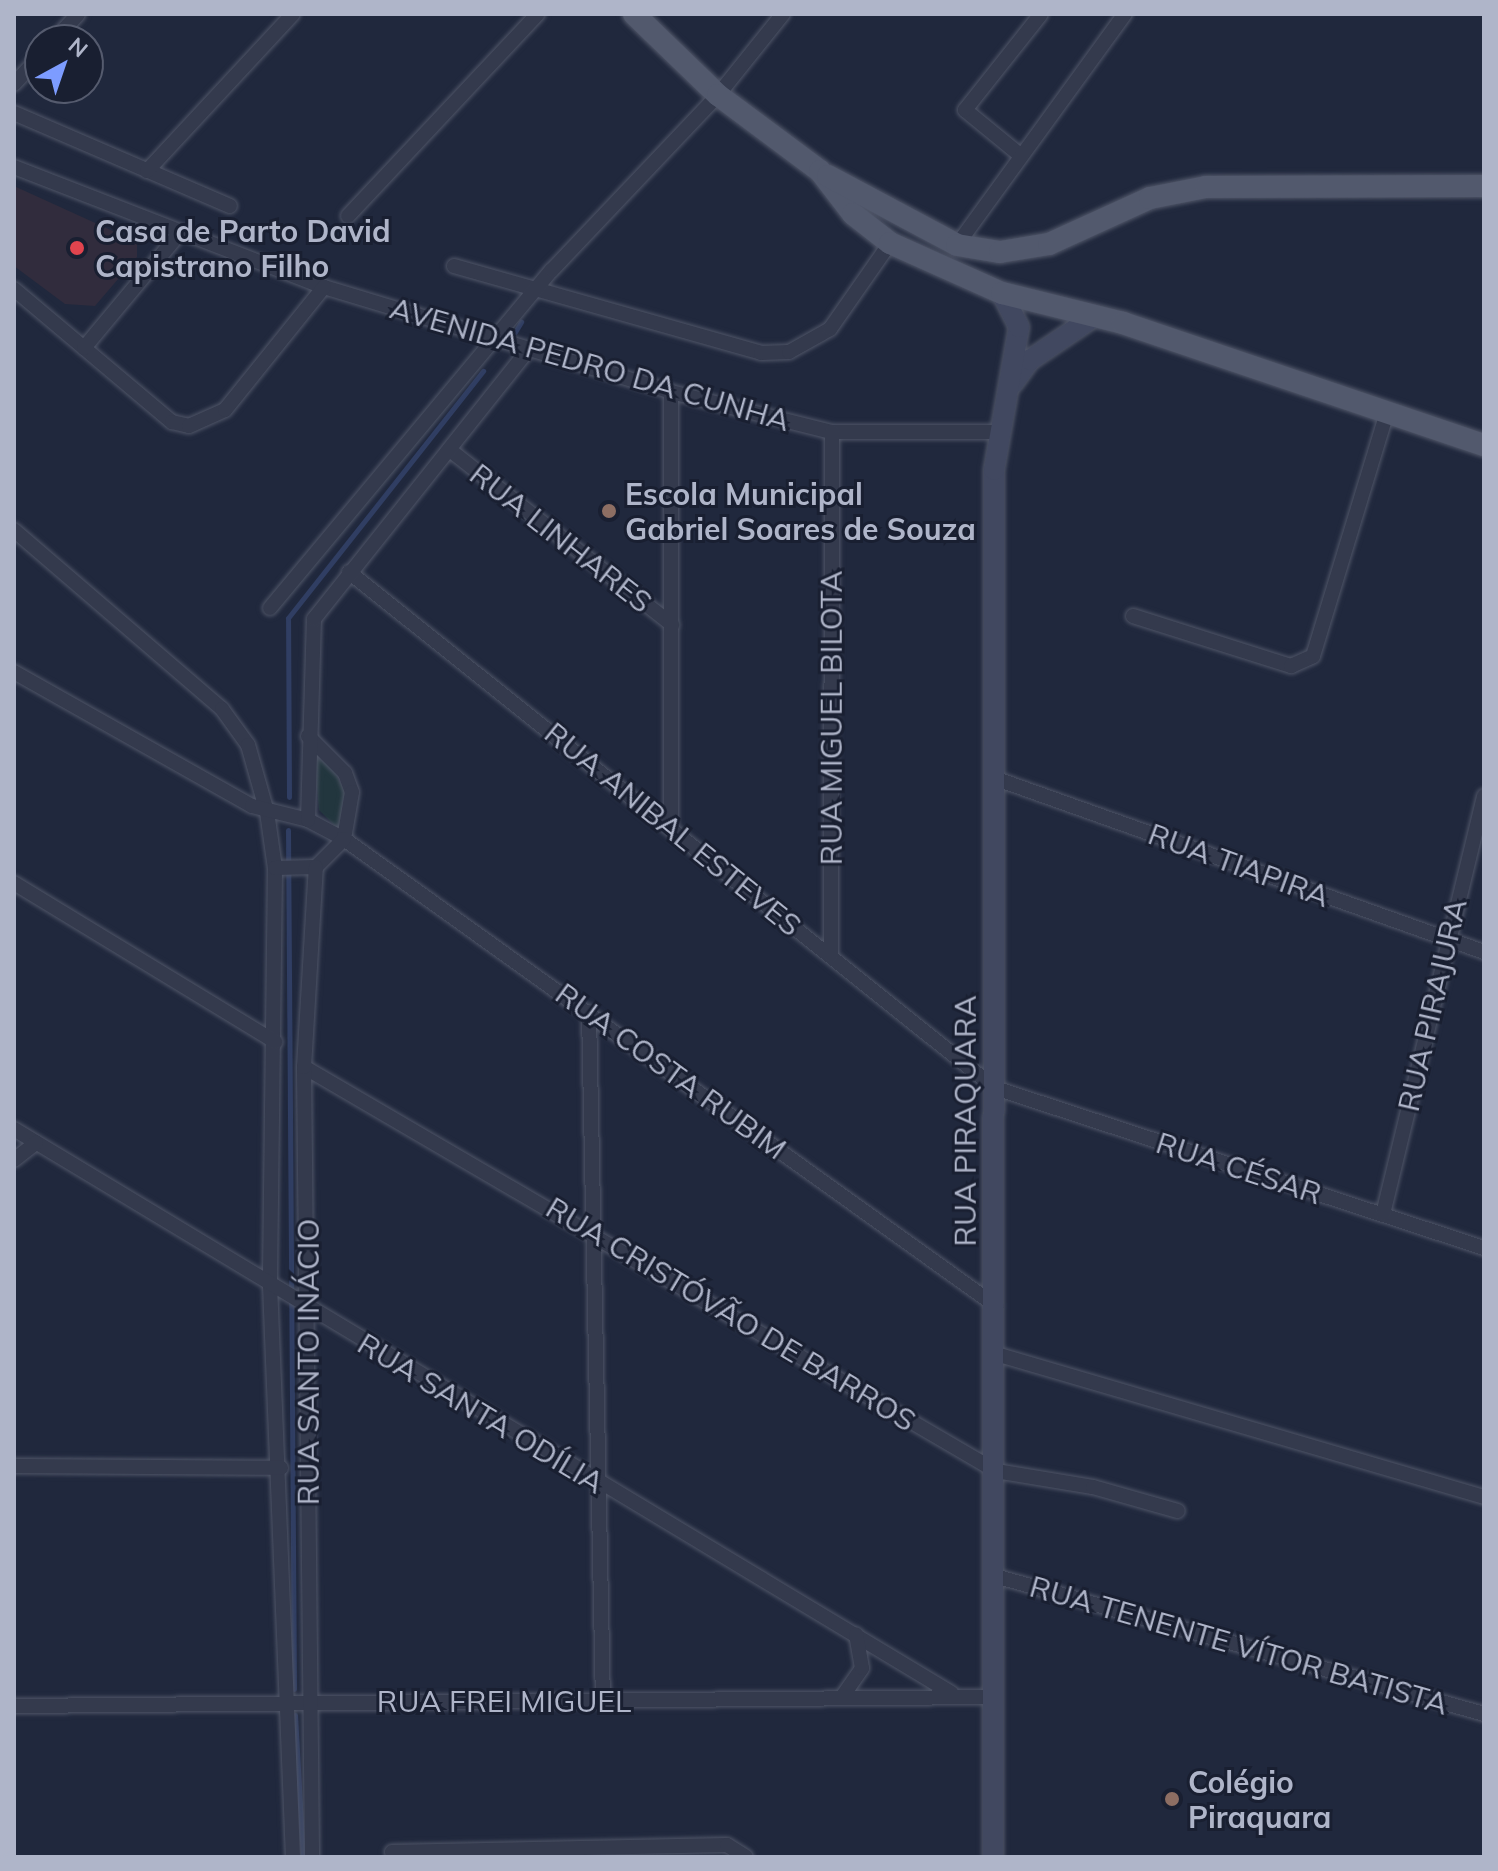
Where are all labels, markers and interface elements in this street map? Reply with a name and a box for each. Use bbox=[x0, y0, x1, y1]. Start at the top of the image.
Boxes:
north arrow bbox=[24, 24, 104, 104]
text: N bbox=[63, 31, 94, 63]
place label: Casa de Parto David Capistrano Filho bbox=[95, 213, 390, 284]
marker: Casa de Parto David Capistrano Filho bbox=[66, 237, 88, 259]
street label: AVENIDA PEDRO DA CUNHA bbox=[386, 290, 794, 438]
street label: RUA LINHARES bbox=[463, 456, 659, 620]
place label: Escola Municipal Gabriel Soares de Souza bbox=[625, 476, 976, 546]
marker: Escola Municipal Gabriel Soares de Souza bbox=[600, 502, 618, 520]
street label: RUA MIGUEL BILOTA bbox=[813, 571, 849, 865]
street label: RUA ANIBAL ESTEVES bbox=[538, 715, 808, 943]
street label: RUA TIAPIRA bbox=[1144, 816, 1334, 914]
street label: RUA PIRAJURA bbox=[1390, 895, 1474, 1115]
street label: RUA COSTA RUBIM bbox=[549, 975, 793, 1167]
street label: RUA PIRAQUARA bbox=[947, 995, 983, 1247]
street label: RUA CÉSAR bbox=[1152, 1124, 1326, 1212]
street label: RUA CRISTÓVÃO DE BARROS bbox=[540, 1189, 922, 1439]
street label: RUA SANTO INÁCIO bbox=[290, 1219, 326, 1505]
street label: RUA SANTA ODÍLIA bbox=[351, 1325, 611, 1501]
street label: RUA TENENTE VÍTOR BATISTA bbox=[1026, 1568, 1452, 1722]
street label: RUA FREI MIGUEL bbox=[377, 1683, 631, 1719]
place label: Colégio Piraquara bbox=[1188, 1764, 1331, 1834]
marker: Colégio Piraquara bbox=[1163, 1790, 1181, 1808]

